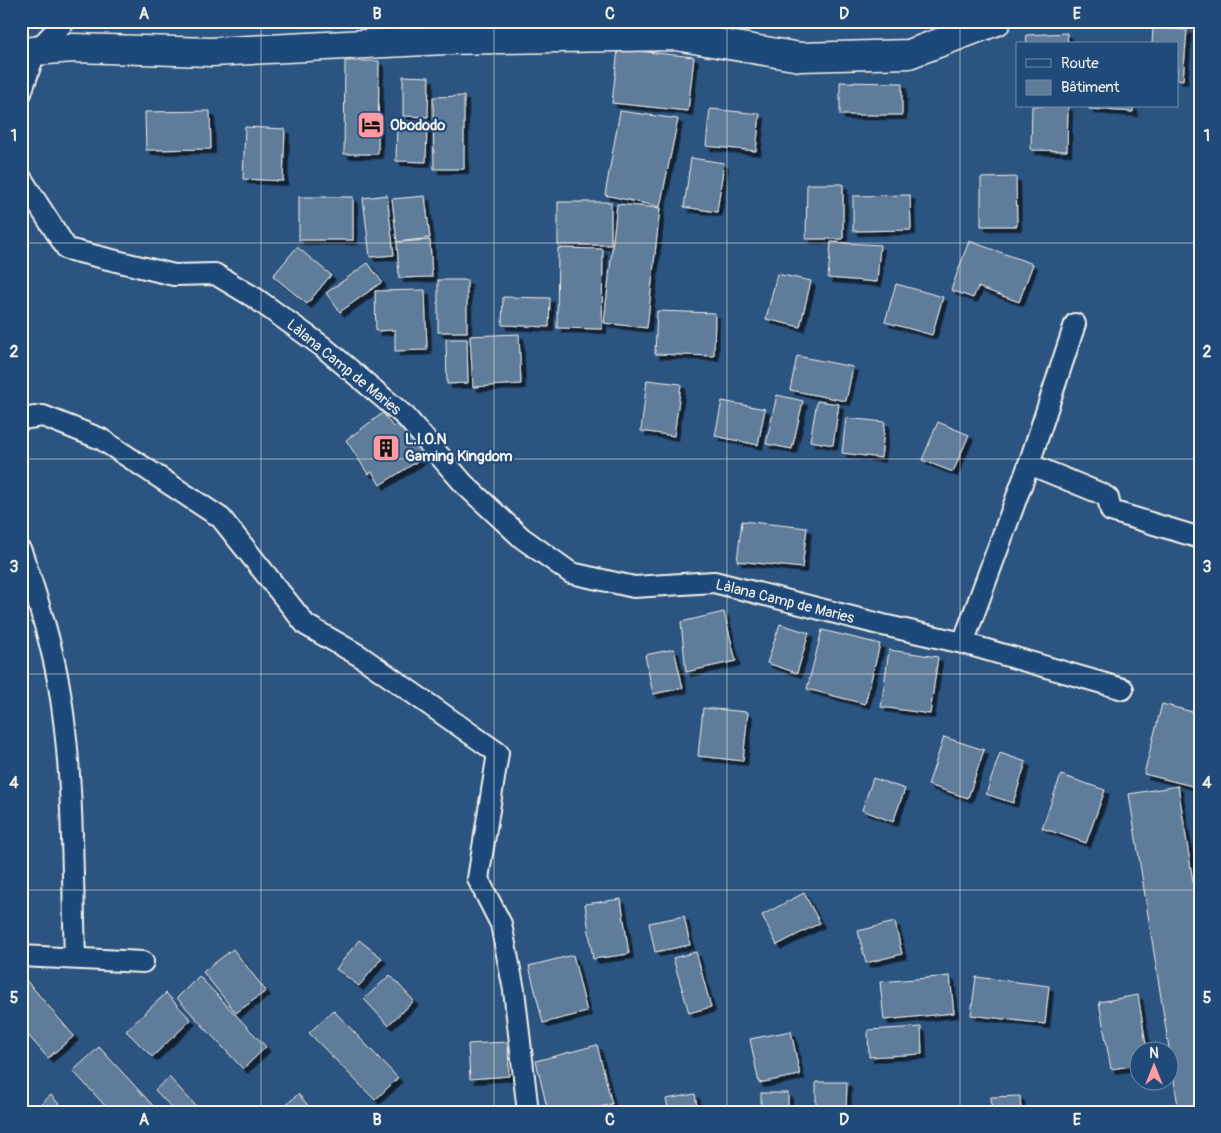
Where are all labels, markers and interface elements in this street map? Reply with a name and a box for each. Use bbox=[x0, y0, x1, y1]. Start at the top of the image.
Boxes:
text: A bbox=[139, 4, 150, 24]
text: B bbox=[372, 4, 382, 24]
text: C bbox=[605, 4, 615, 24]
text: D bbox=[839, 4, 849, 24]
text: E bbox=[1073, 4, 1082, 24]
legend bbox=[1016, 42, 1178, 108]
text: Route bbox=[1061, 54, 1099, 73]
text: Bâtiment bbox=[1061, 78, 1121, 97]
hotel icon: Obododo bbox=[356, 110, 386, 140]
place label: Obododo bbox=[390, 116, 445, 135]
text: 1 bbox=[11, 126, 17, 146]
text: 1 bbox=[1204, 126, 1210, 146]
street label: Làlana Camp de Maries bbox=[282, 315, 405, 420]
text: 2 bbox=[10, 342, 19, 362]
text: 2 bbox=[1203, 342, 1212, 362]
place label: L.I.O.N Gaming Kingdom bbox=[405, 430, 513, 466]
building icon: L.I.O.N Gaming Kingdom bbox=[371, 433, 401, 463]
text: 3 bbox=[10, 557, 19, 577]
text: 3 bbox=[1203, 557, 1212, 577]
street label: Làlana Camp de Maries bbox=[714, 575, 856, 628]
text: 4 bbox=[9, 773, 19, 793]
text: 4 bbox=[1202, 773, 1212, 793]
text: 5 bbox=[10, 988, 19, 1008]
text: 5 bbox=[1203, 988, 1212, 1008]
north arrow bbox=[1128, 1040, 1178, 1090]
text: N bbox=[1149, 1045, 1159, 1062]
text: A bbox=[139, 1110, 150, 1130]
text: B bbox=[372, 1110, 382, 1130]
text: C bbox=[605, 1110, 615, 1130]
text: D bbox=[839, 1110, 849, 1130]
text: E bbox=[1073, 1110, 1082, 1130]

